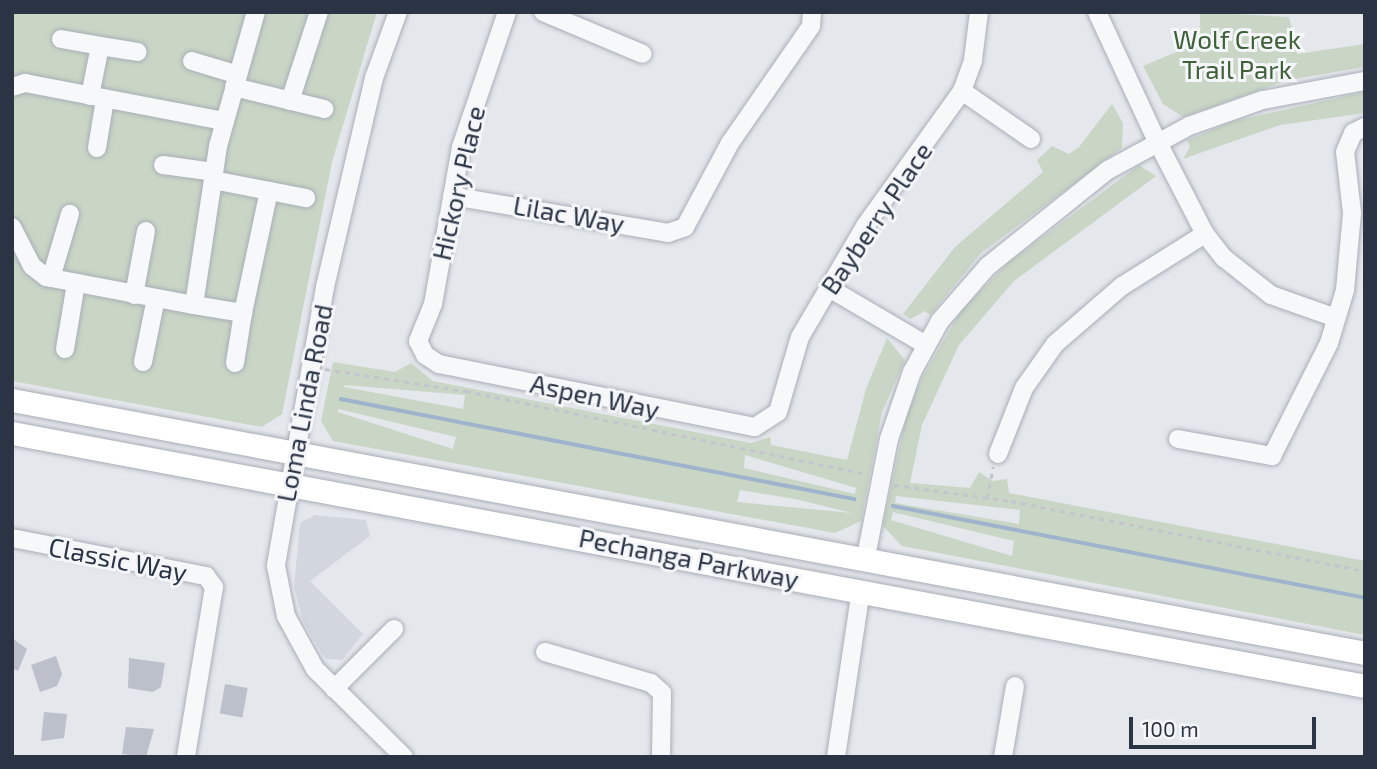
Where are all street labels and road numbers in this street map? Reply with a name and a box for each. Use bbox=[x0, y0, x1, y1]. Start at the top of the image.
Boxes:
street label: Hickory Place bbox=[425, 103, 491, 263]
street label: Bayberry Place bbox=[814, 136, 938, 300]
street label: Lilac Way bbox=[511, 189, 627, 239]
street label: Loma Linda Road bbox=[270, 302, 338, 504]
street label: Aspen Way bbox=[527, 367, 663, 425]
street label: Pechanga Parkway bbox=[576, 521, 802, 595]
street label: Classic Way bbox=[46, 530, 190, 588]

